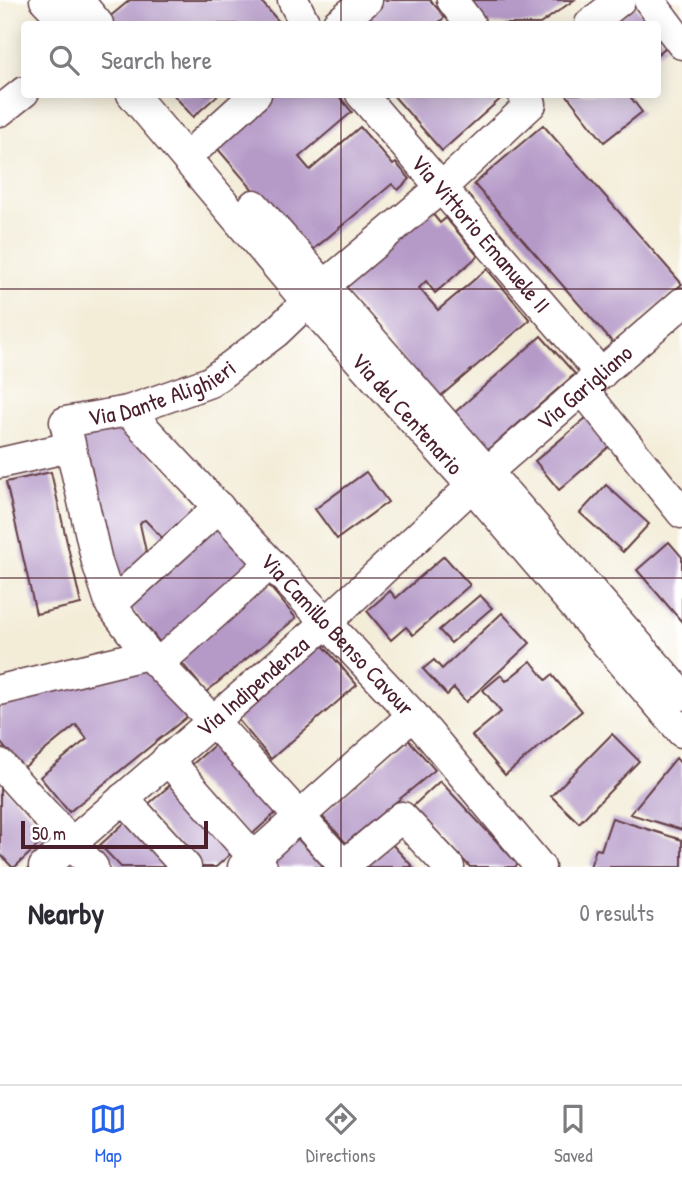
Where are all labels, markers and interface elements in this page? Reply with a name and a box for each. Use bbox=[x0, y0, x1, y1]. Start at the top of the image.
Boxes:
search box bbox=[21, 21, 661, 98]
icon: search bbox=[45, 41, 83, 79]
text: Search here bbox=[101, 42, 212, 77]
street label: Via Vittorio Emanuele II bbox=[405, 148, 558, 319]
street label: Via Garigliano bbox=[530, 337, 639, 437]
street label: Via del Centenario bbox=[345, 346, 471, 481]
street label: Via Dante Alighieri bbox=[86, 352, 242, 433]
street label: Via Camillo Benso Cavour bbox=[254, 546, 422, 722]
street label: Via Indipendenza bbox=[190, 629, 315, 743]
scale bar bbox=[21, 818, 208, 850]
text: 50 m bbox=[32, 820, 66, 846]
text: Nearby bbox=[28, 893, 104, 933]
text: 0 results bbox=[579, 897, 654, 928]
tab: Map bbox=[89, 1100, 127, 1168]
tab: Directions bbox=[306, 1100, 376, 1168]
tab: Saved bbox=[554, 1100, 593, 1168]

